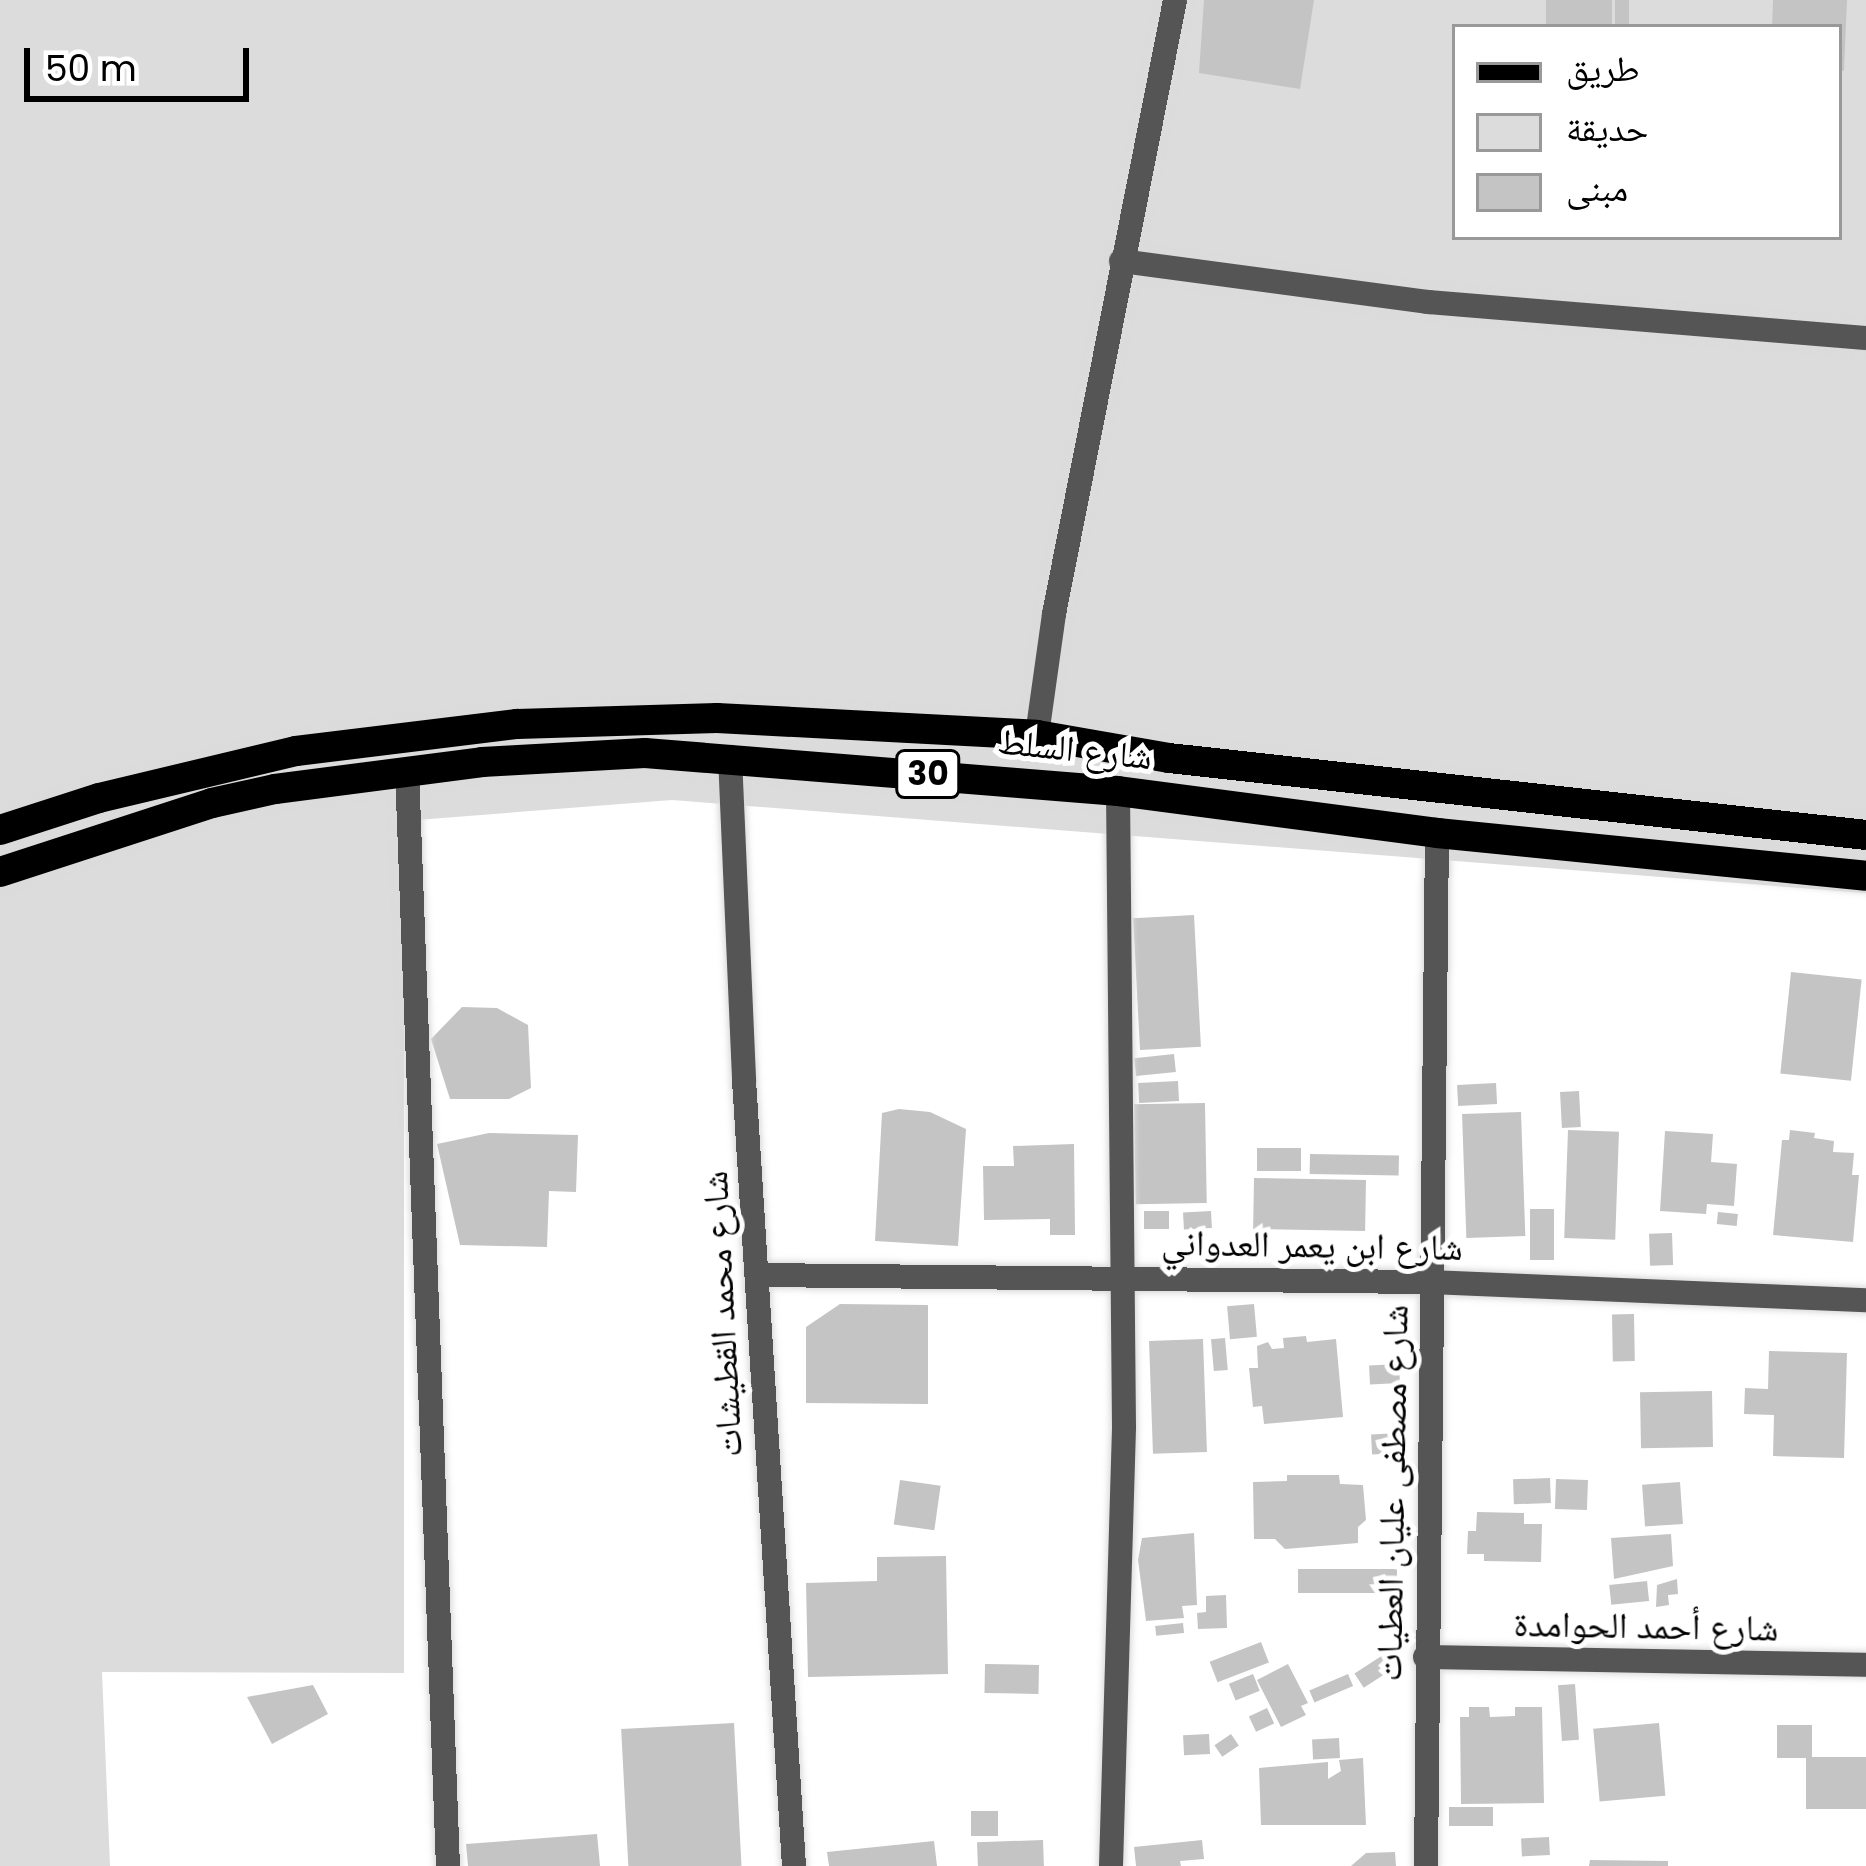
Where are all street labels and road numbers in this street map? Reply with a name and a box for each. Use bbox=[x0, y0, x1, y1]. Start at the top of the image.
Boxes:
street label: شارع السلط bbox=[996, 719, 1154, 779]
road number: 30 bbox=[895, 747, 961, 801]
street label: شارع محمد القطيشات bbox=[693, 1170, 751, 1458]
street label: شارع ابن يعمر العدواني bbox=[1161, 1221, 1463, 1269]
street label: شارع مصطفى عليان العطيات bbox=[1367, 1304, 1417, 1682]
street label: شارع أحمد الحوامدة bbox=[1513, 1602, 1779, 1650]

